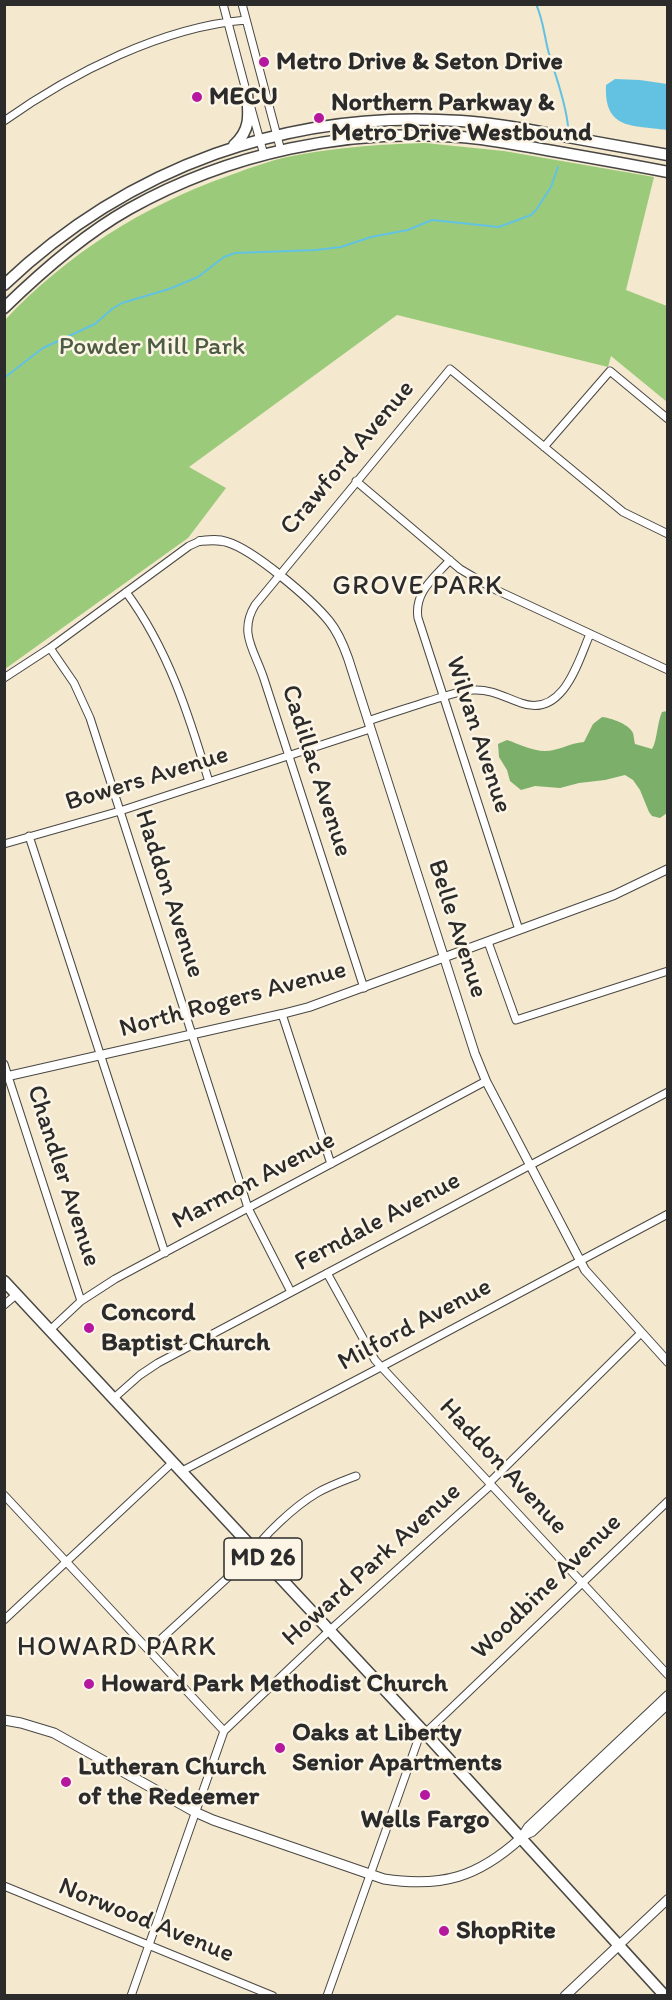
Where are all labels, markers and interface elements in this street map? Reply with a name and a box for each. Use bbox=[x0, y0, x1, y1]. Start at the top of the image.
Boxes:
place label: Metro Drive & Seton Drive bbox=[276, 46, 563, 78]
marker: Metro Drive & Seton Drive bbox=[257, 55, 271, 69]
place label: MECU bbox=[209, 81, 278, 113]
place label: Northern Parkway & Metro Drive Westbound bbox=[331, 87, 592, 148]
marker: MECU bbox=[190, 90, 204, 104]
marker: Northern Parkway & Metro Drive Westbound bbox=[312, 111, 326, 125]
park label: Powder Mill Park bbox=[59, 331, 245, 363]
street label: Crawford Avenue bbox=[274, 374, 422, 542]
district label: GROVE PARK bbox=[332, 571, 504, 603]
street label: Wilvan Avenue bbox=[438, 653, 518, 817]
street label: Cadillac Avenue bbox=[274, 681, 358, 861]
street label: Bowers Avenue bbox=[62, 739, 232, 819]
street label: Haddon Avenue bbox=[127, 806, 211, 982]
street label: Belle Avenue bbox=[420, 856, 494, 1002]
street label: North Rogers Avenue bbox=[116, 955, 350, 1045]
street label: Chandler Avenue bbox=[19, 1081, 107, 1271]
street label: Marmon Avenue bbox=[167, 1125, 341, 1237]
street label: Ferndale Avenue bbox=[290, 1165, 466, 1279]
street label: Milford Avenue bbox=[333, 1271, 497, 1379]
place label: Concord Baptist Church bbox=[101, 1297, 270, 1358]
marker: Concord Baptist Church bbox=[82, 1321, 96, 1335]
street label: Haddon Avenue bbox=[432, 1392, 574, 1542]
street label: Howard Park Avenue bbox=[276, 1476, 468, 1654]
street label: Woodbine Avenue bbox=[465, 1507, 629, 1667]
road number: MD 26 bbox=[224, 1538, 302, 1580]
district label: HOWARD PARK bbox=[16, 1632, 218, 1664]
place label: Howard Park Methodist Church bbox=[101, 1668, 448, 1700]
marker: Howard Park Methodist Church bbox=[82, 1677, 96, 1691]
place label: Oaks at Liberty Senior Apartments bbox=[292, 1717, 502, 1778]
marker: Oaks at Liberty Senior Apartments bbox=[273, 1741, 287, 1755]
place label: Lutheran Church of the Redeemer bbox=[78, 1751, 266, 1812]
marker: Lutheran Church of the Redeemer bbox=[59, 1775, 73, 1789]
marker: Wells Fargo bbox=[418, 1788, 432, 1802]
place label: Wells Fargo bbox=[361, 1804, 489, 1836]
street label: Norwood Avenue bbox=[54, 1872, 238, 1970]
place label: ShopRite bbox=[456, 1915, 556, 1947]
marker: ShopRite bbox=[437, 1924, 451, 1938]

